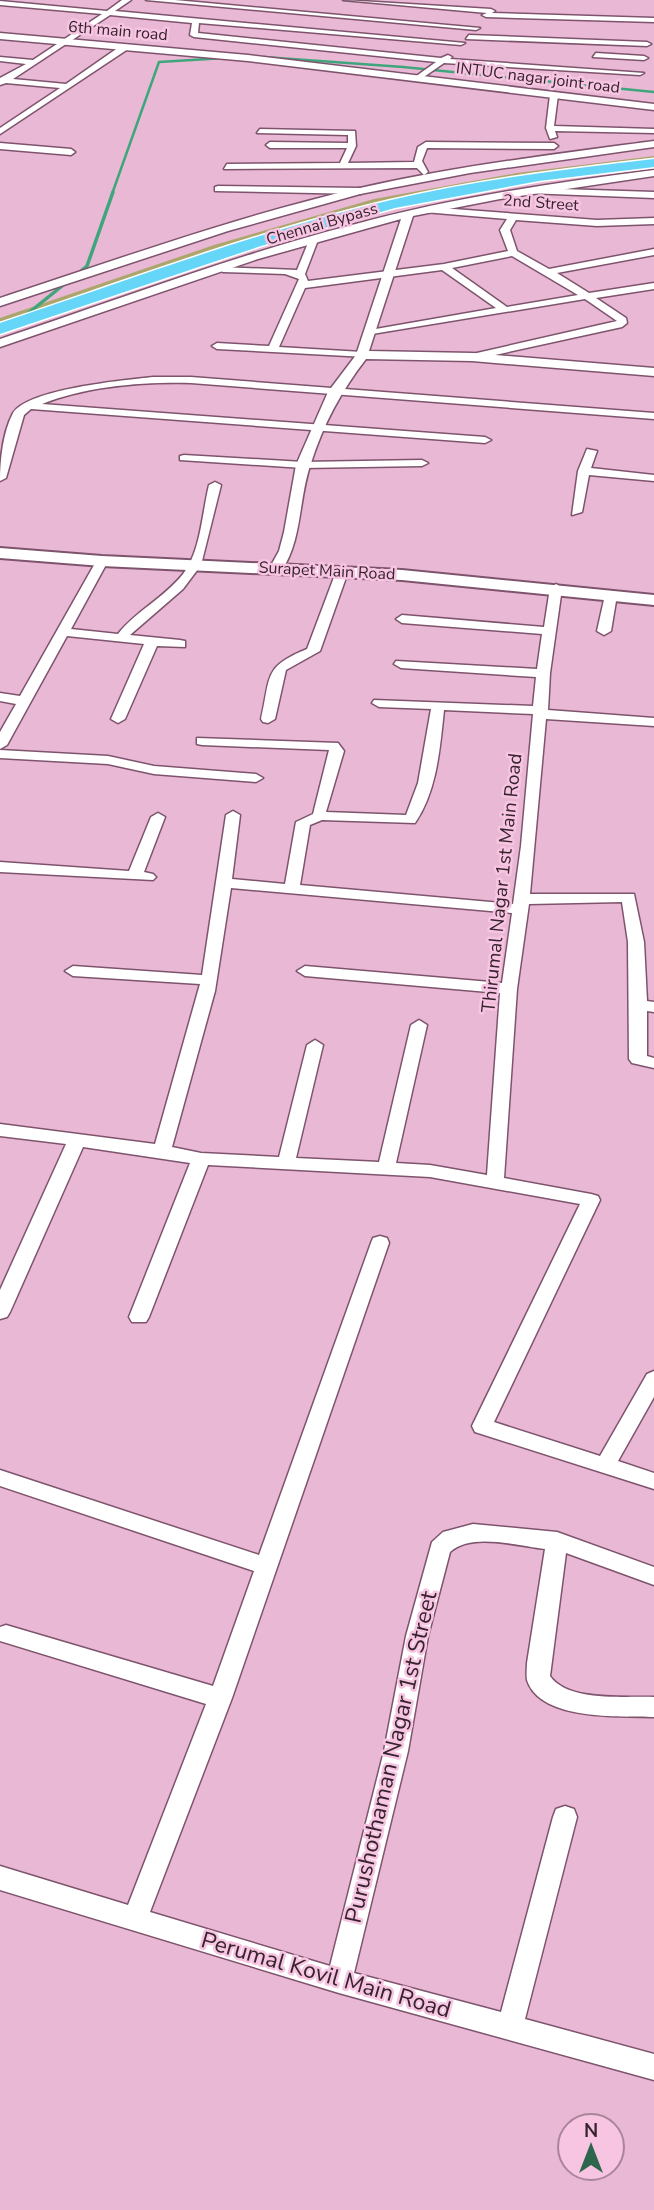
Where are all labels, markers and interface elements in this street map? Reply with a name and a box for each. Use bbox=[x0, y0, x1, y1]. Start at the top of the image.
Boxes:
street label: 6th main road bbox=[67, 16, 169, 46]
street label: INTUC nagar joint road bbox=[455, 57, 621, 99]
street label: 2nd Street bbox=[502, 189, 580, 217]
street label: Chennai Bypass bbox=[264, 198, 380, 250]
street label: Surapet Main Road bbox=[258, 556, 396, 586]
street label: Thirumal Nagar 1st Main Road bbox=[475, 752, 529, 1014]
street label: Purushothaman Nagar 1st Street bbox=[338, 1587, 445, 1926]
street label: Perumal Kovil Main Road bbox=[198, 1924, 454, 2026]
north arrow bbox=[556, 2112, 626, 2182]
text: N bbox=[584, 2118, 598, 2144]

